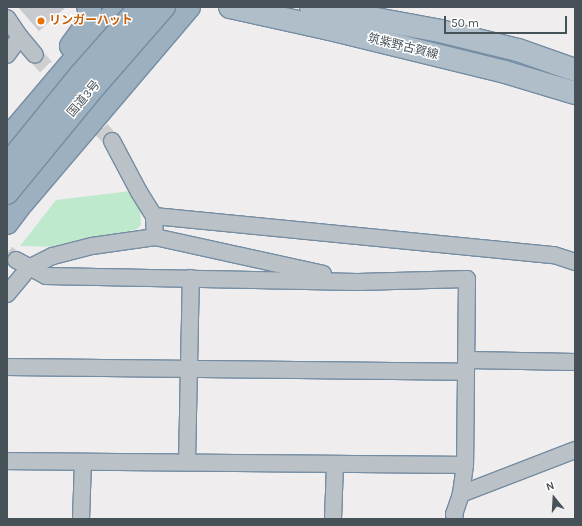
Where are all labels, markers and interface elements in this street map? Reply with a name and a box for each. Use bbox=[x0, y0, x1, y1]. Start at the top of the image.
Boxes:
scale bar bbox=[446, 8, 569, 34]
place label: リンガーハット bbox=[49, 14, 133, 28]
marker: リンガーハット bbox=[36, 16, 46, 26]
text: 50 m bbox=[451, 16, 479, 30]
street label: 筑紫野古賀線 bbox=[366, 31, 440, 63]
street label: 国道3号 bbox=[65, 78, 103, 120]
north arrow bbox=[534, 478, 574, 518]
text: N bbox=[544, 479, 556, 494]

